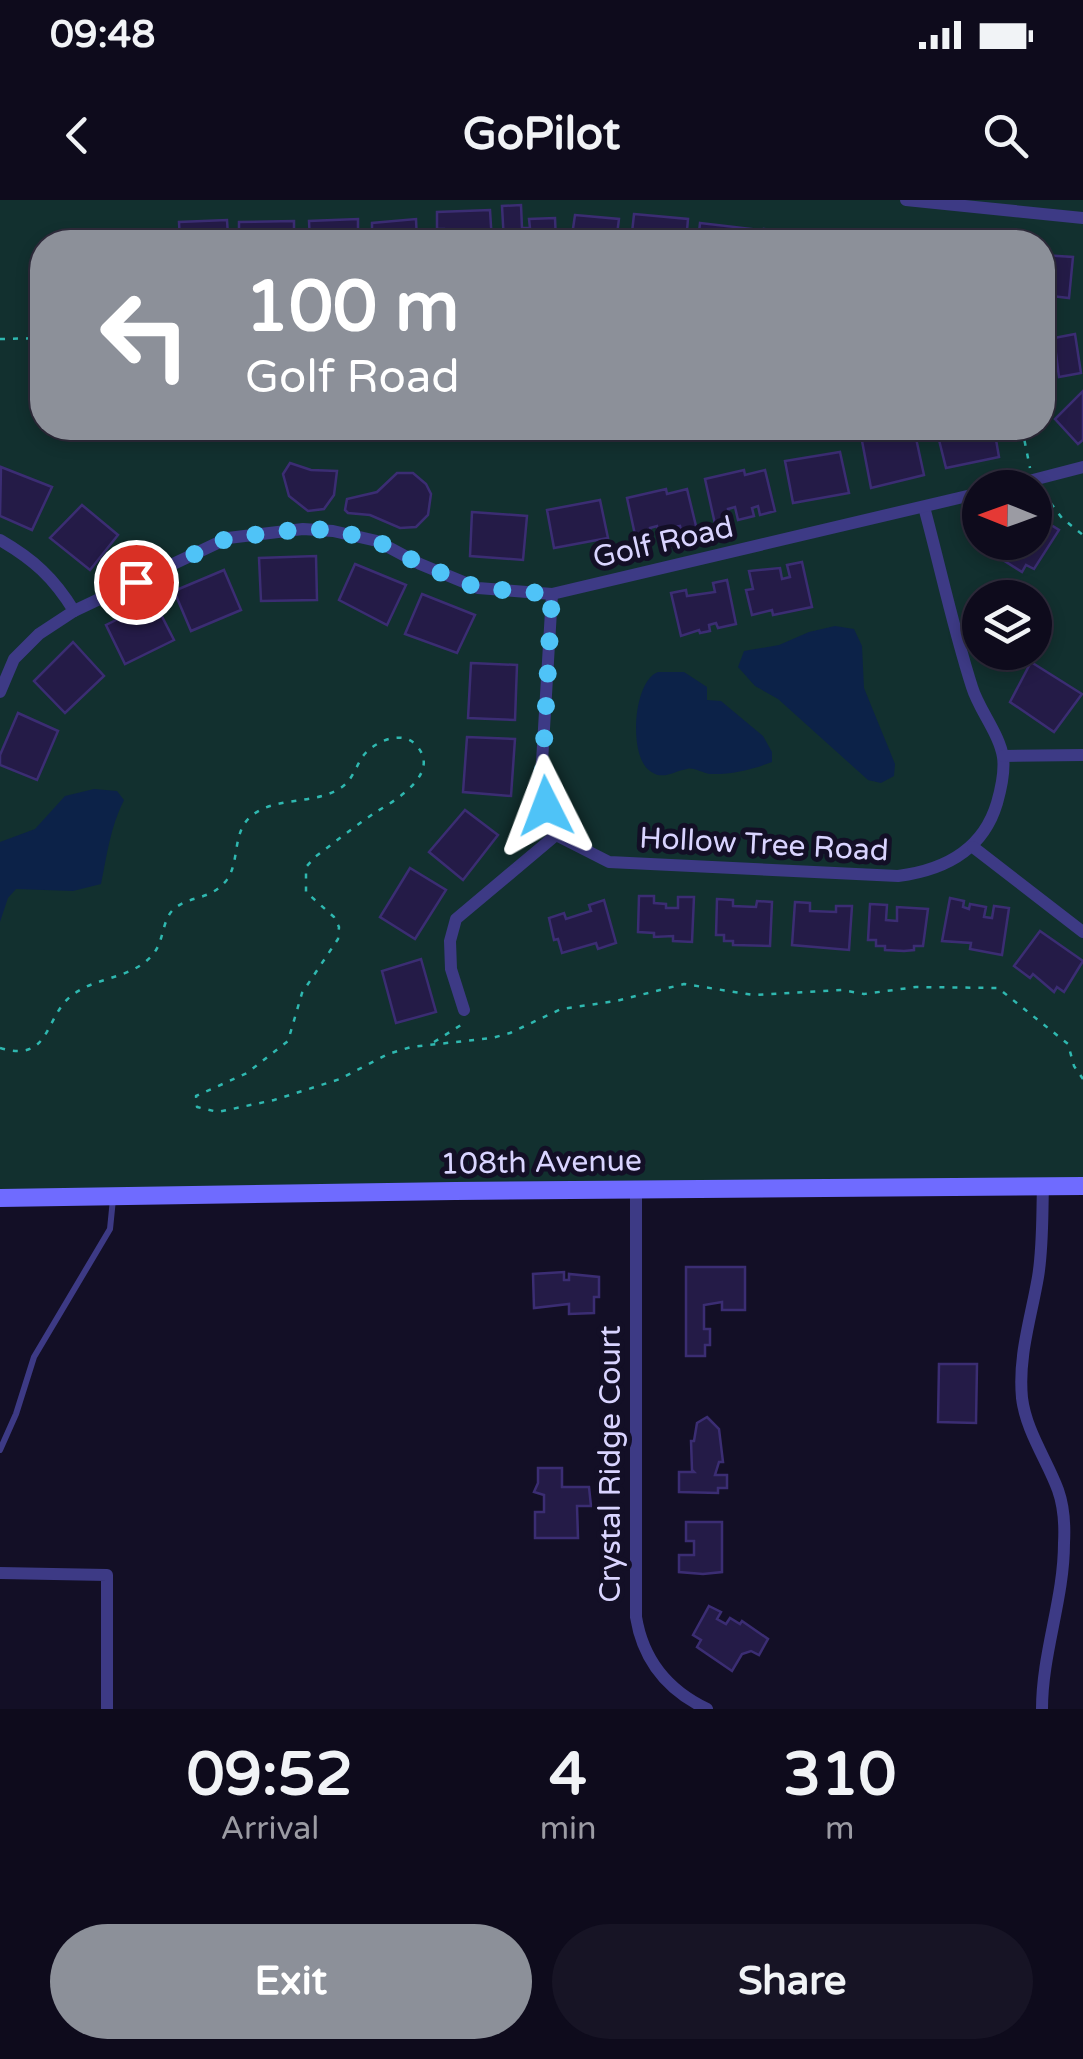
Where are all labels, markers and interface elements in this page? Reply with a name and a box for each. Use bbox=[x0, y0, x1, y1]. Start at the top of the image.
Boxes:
text: 09:48 bbox=[50, 12, 155, 58]
icon: back bbox=[50, 108, 105, 163]
text: GoPilot bbox=[463, 108, 620, 162]
icon: search bbox=[978, 108, 1033, 163]
text: 100 m bbox=[245, 266, 459, 350]
icon: left bbox=[80, 270, 210, 400]
text: Golf Road bbox=[245, 351, 460, 405]
north arrow bbox=[962, 470, 1052, 560]
map controls bbox=[962, 470, 1052, 670]
street label: Golf Road bbox=[589, 508, 737, 577]
pin bbox=[94, 540, 179, 625]
icon: arrive bbox=[109, 555, 164, 610]
button: layers bbox=[962, 580, 1052, 670]
position arrow bbox=[494, 754, 598, 858]
street label: Hollow Tree Road bbox=[638, 819, 890, 870]
street label: 108th Avenue bbox=[440, 1142, 642, 1183]
street label: Crystal Ridge Court bbox=[592, 1325, 629, 1603]
text: 09:52 bbox=[187, 1739, 353, 1811]
text: 4 bbox=[549, 1739, 587, 1811]
text: 310 bbox=[783, 1739, 896, 1811]
text: Arrival bbox=[220, 1810, 319, 1848]
text: min bbox=[540, 1810, 597, 1848]
text: m bbox=[825, 1810, 854, 1848]
button: Exit bbox=[50, 1924, 532, 2039]
button: Share bbox=[552, 1924, 1033, 2039]

